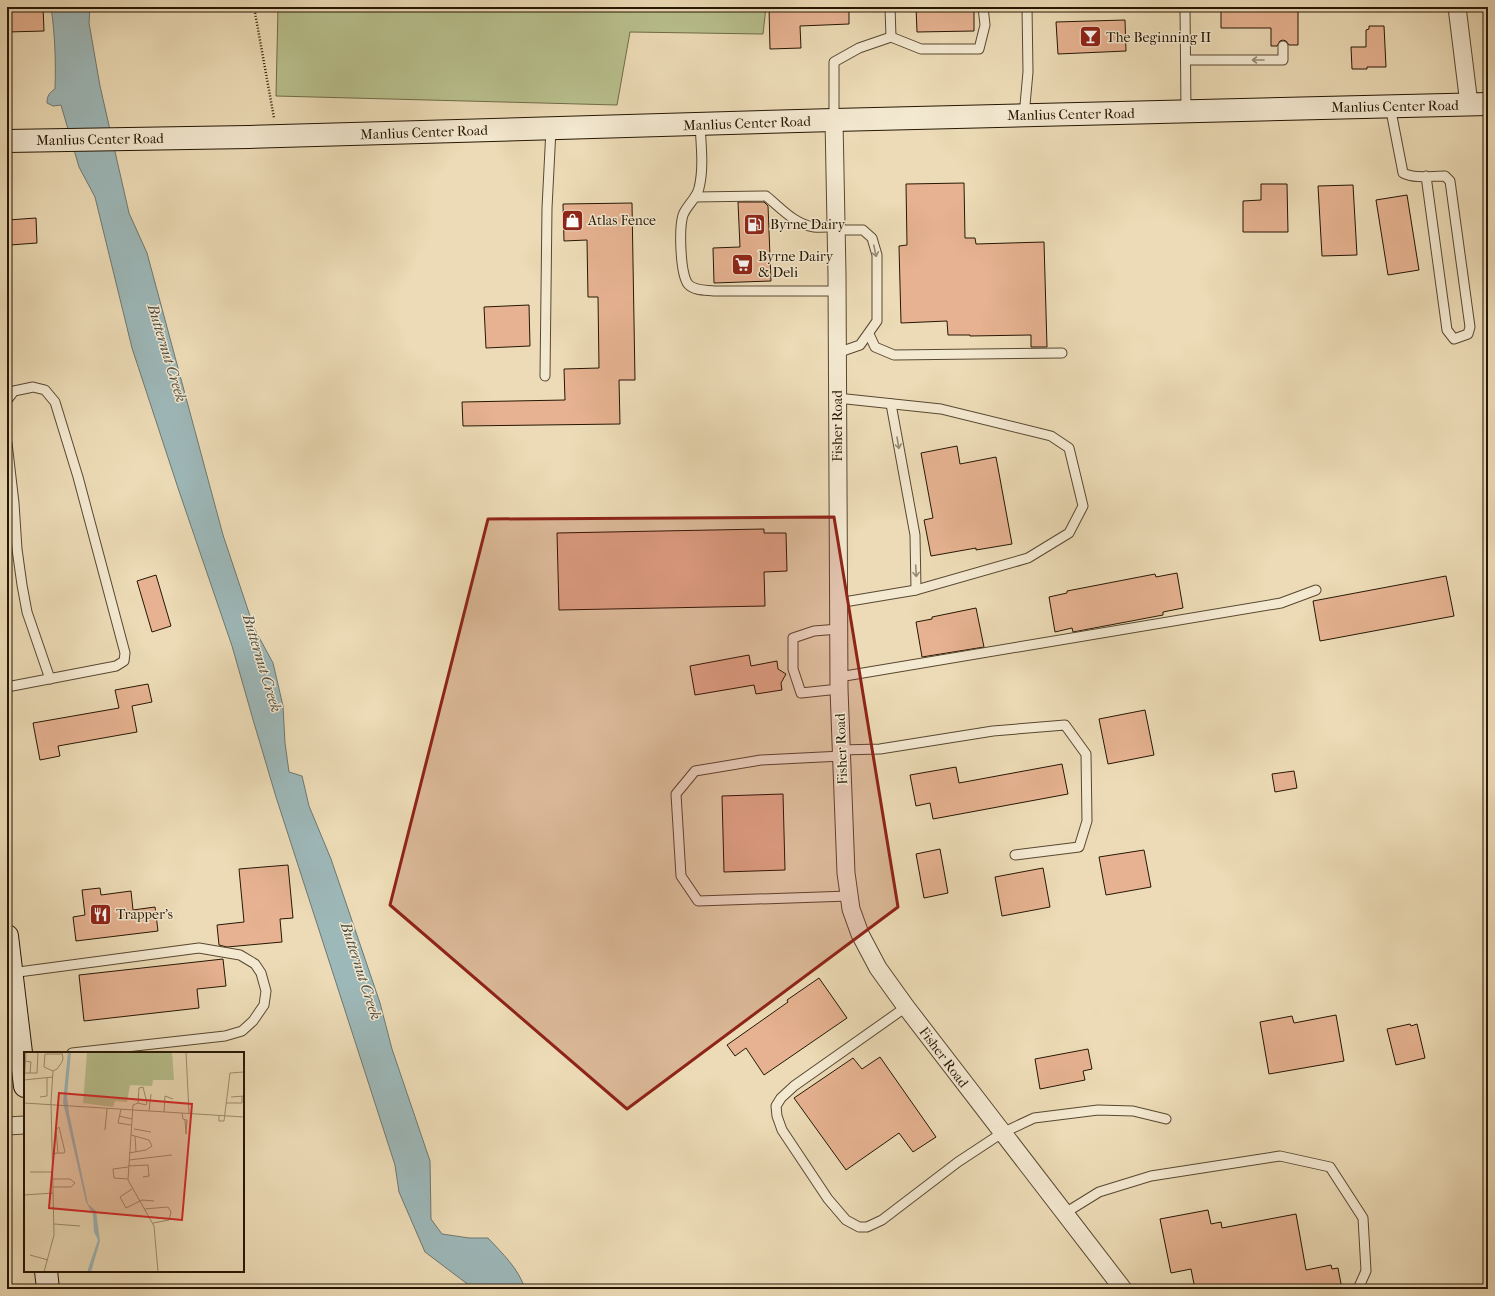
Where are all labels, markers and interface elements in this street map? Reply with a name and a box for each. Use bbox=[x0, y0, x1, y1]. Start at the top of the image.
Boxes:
bar icon: The Beginning II bbox=[1078, 24, 1104, 50]
place label: The Beginning II bbox=[1106, 29, 1212, 46]
one-way arrow bbox=[1252, 56, 1265, 64]
street label: Manlius Center Road bbox=[1331, 97, 1459, 116]
street label: Manlius Center Road bbox=[1007, 105, 1135, 124]
street label: Manlius Center Road bbox=[683, 113, 812, 134]
street label: Manlius Center Road bbox=[360, 122, 489, 143]
street label: Manlius Center Road bbox=[36, 130, 164, 149]
shop icon: Atlas Fence bbox=[559, 207, 585, 233]
fuel station icon: Byrne Dairy bbox=[741, 211, 767, 237]
place label: Atlas Fence bbox=[587, 212, 656, 229]
place label: Byrne Dairy bbox=[770, 216, 846, 233]
one-way arrow bbox=[872, 244, 880, 257]
place label: Byrne Dairy & Deli bbox=[758, 248, 834, 281]
supermarket icon: Byrne Dairy & Deli bbox=[729, 251, 755, 277]
water label: Butternut Creek bbox=[143, 301, 190, 404]
street label: Fisher Road bbox=[829, 390, 846, 462]
one-way arrow bbox=[894, 436, 902, 449]
one-way arrow bbox=[913, 564, 920, 577]
water label: Butternut Creek bbox=[238, 611, 285, 714]
street label: Fisher Road bbox=[832, 713, 851, 785]
restaurant icon: Trapper's bbox=[88, 901, 114, 927]
place label: Trapper's bbox=[116, 906, 173, 923]
water label: Butternut Creek bbox=[336, 919, 385, 1022]
street label: Fisher Road bbox=[915, 1024, 972, 1091]
inset map bbox=[24, 1052, 244, 1272]

